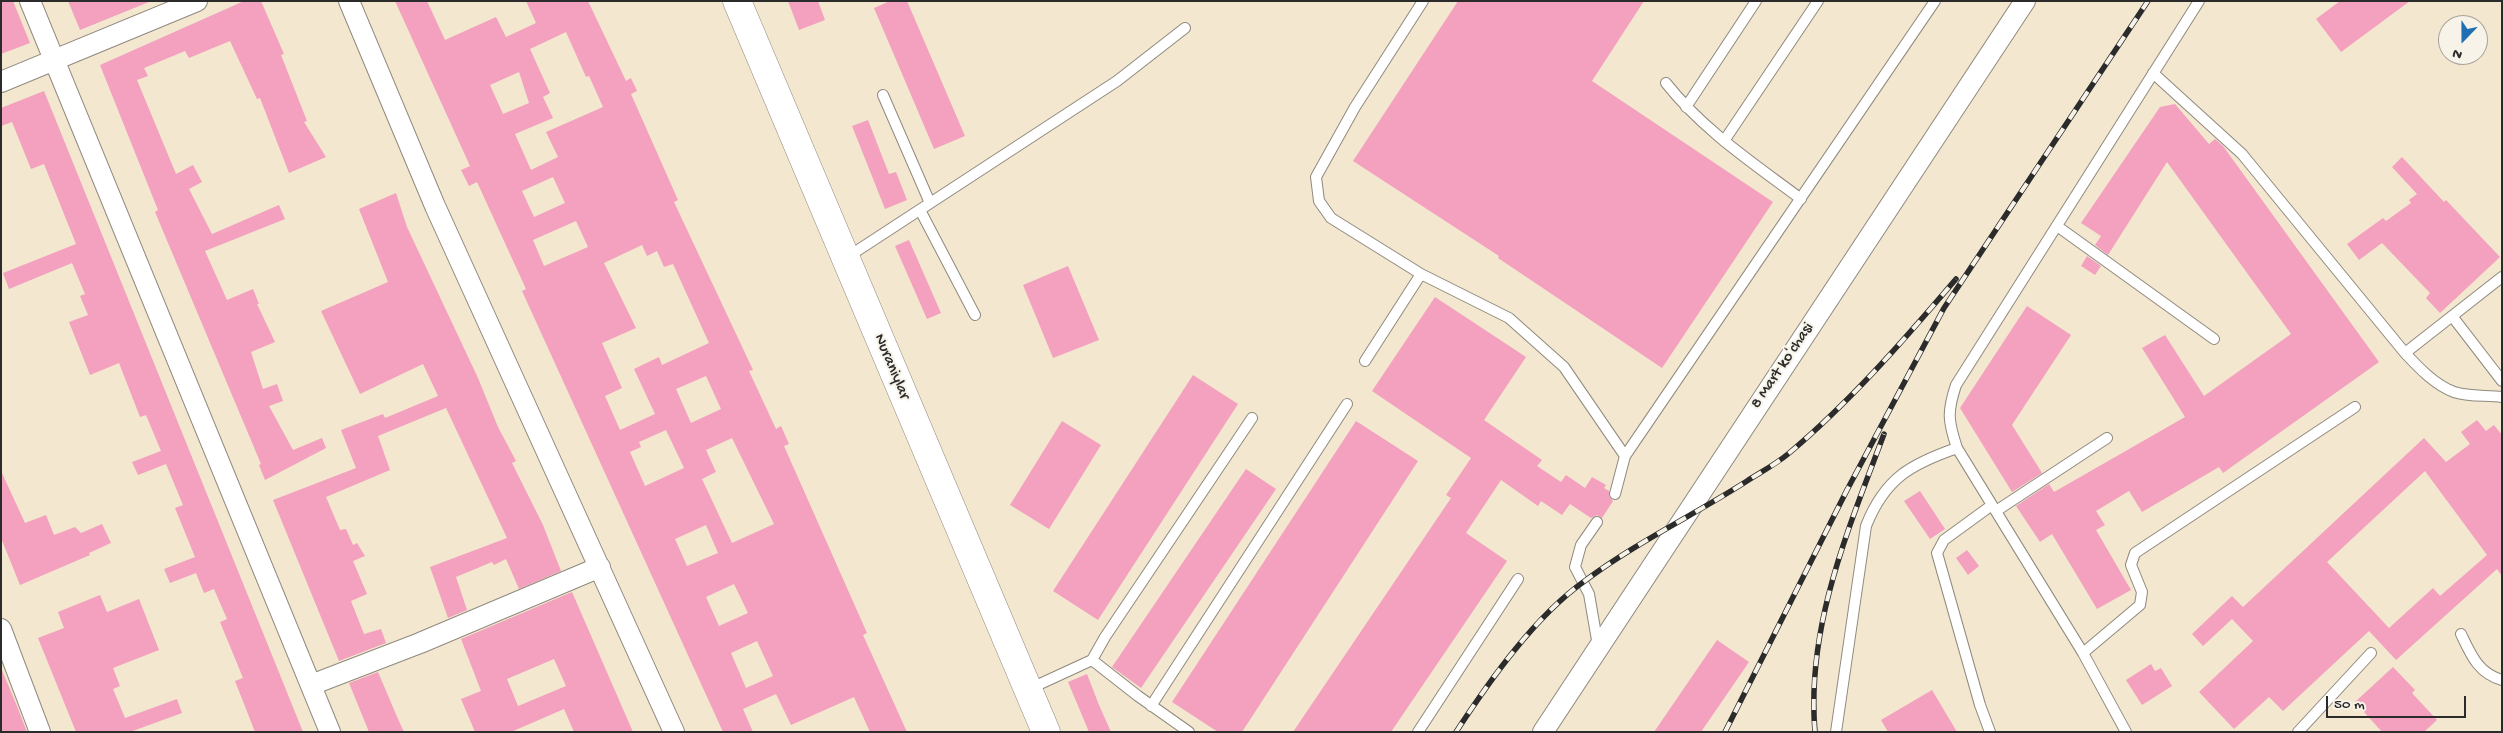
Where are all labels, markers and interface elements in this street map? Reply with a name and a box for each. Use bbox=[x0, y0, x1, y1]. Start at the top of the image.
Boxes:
north arrow bbox=[2438, 15, 2488, 65]
text: N bbox=[2450, 44, 2465, 63]
street label: 8 Mart koʻchasi bbox=[1747, 319, 1819, 413]
street label: Nuraniylar bbox=[869, 331, 913, 403]
scale bar bbox=[2328, 686, 2468, 718]
text: 50 m bbox=[2334, 696, 2365, 714]

